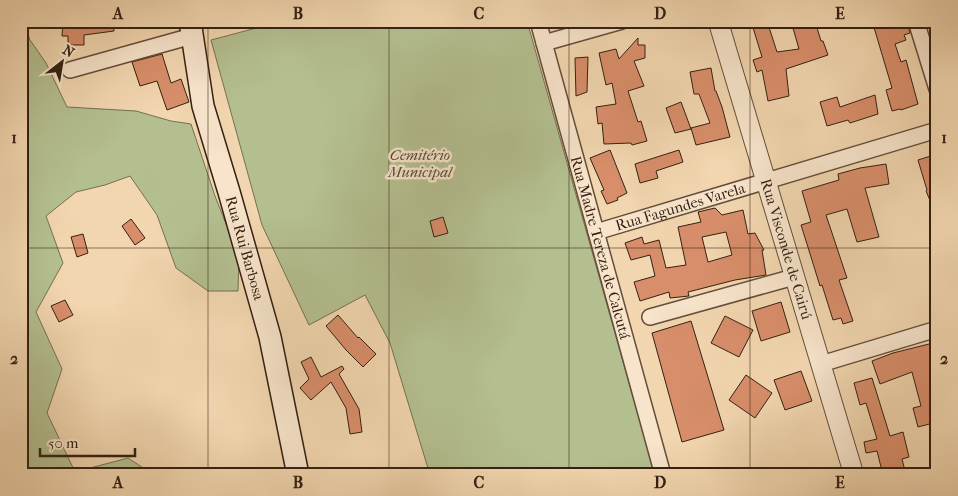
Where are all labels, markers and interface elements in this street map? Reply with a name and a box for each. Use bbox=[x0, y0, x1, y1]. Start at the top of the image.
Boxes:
text: A bbox=[112, 4, 124, 23]
text: B bbox=[293, 4, 303, 23]
text: C bbox=[474, 4, 485, 23]
text: D bbox=[654, 4, 666, 23]
text: E bbox=[835, 4, 845, 23]
north arrow bbox=[38, 38, 88, 88]
text: N bbox=[60, 41, 78, 62]
text: 1 bbox=[11, 128, 17, 147]
text: 1 bbox=[941, 128, 947, 147]
park label: Cemitério Municipal bbox=[387, 146, 454, 181]
street label: Rua Madre Tereza de Calcutá bbox=[567, 154, 634, 342]
street label: Rua Visconde de Cairú bbox=[757, 177, 816, 322]
street label: Rua Fagundes Varela bbox=[613, 179, 748, 235]
street label: Rua Rui Barbosa bbox=[222, 194, 268, 303]
text: 2 bbox=[10, 349, 18, 368]
text: 2 bbox=[940, 349, 948, 368]
scale bar bbox=[40, 426, 135, 458]
text: 50 m bbox=[48, 434, 79, 452]
text: A bbox=[112, 473, 124, 492]
text: B bbox=[293, 473, 303, 492]
text: C bbox=[474, 473, 485, 492]
text: D bbox=[654, 473, 666, 492]
text: E bbox=[835, 473, 845, 492]

